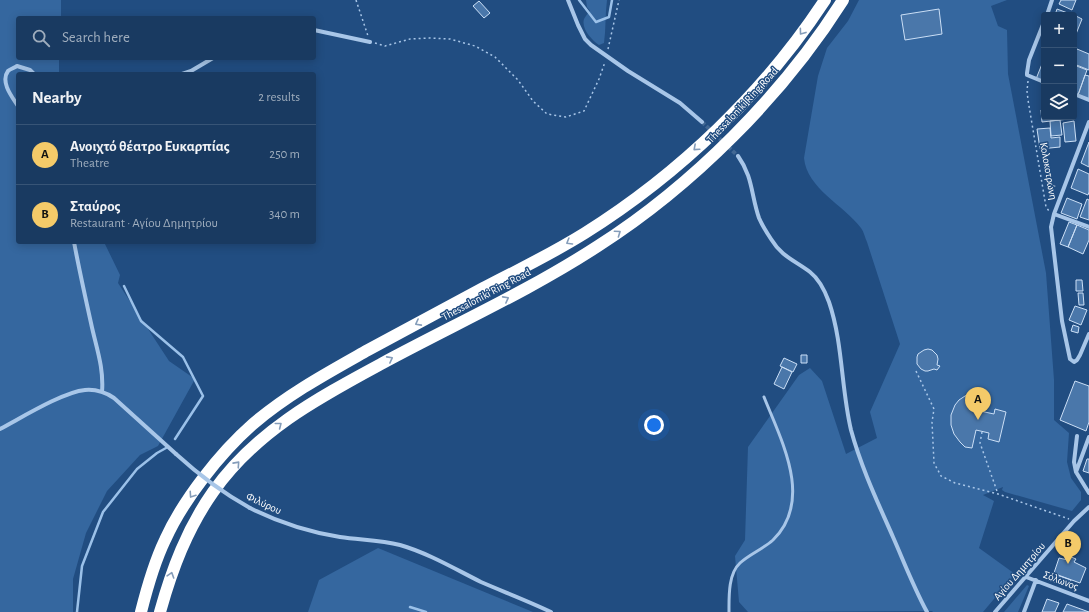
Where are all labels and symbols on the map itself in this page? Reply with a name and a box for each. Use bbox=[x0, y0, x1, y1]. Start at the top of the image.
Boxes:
one-way arrow bbox=[800, 28, 807, 35]
street label: Thessaloniki Ring Road bbox=[705, 65, 780, 145]
street label: Κολοκοτρώνη bbox=[1038, 141, 1059, 201]
one-way arrow bbox=[693, 144, 701, 151]
one-way arrow bbox=[613, 231, 620, 238]
one-way arrow bbox=[566, 238, 573, 245]
street label: Thessaloniki Ring Road bbox=[440, 266, 533, 322]
one-way arrow bbox=[502, 296, 509, 304]
one-way arrow bbox=[414, 319, 422, 326]
one-way arrow bbox=[386, 356, 394, 363]
pin: A bbox=[965, 387, 991, 420]
your location bbox=[644, 415, 664, 435]
one-way arrow bbox=[274, 423, 281, 430]
one-way arrow bbox=[232, 461, 240, 469]
one-way arrow bbox=[190, 490, 197, 497]
street label: Φιλύρου bbox=[244, 491, 283, 516]
pin: B bbox=[1055, 531, 1081, 564]
street label: Αγίου Δημητρίου bbox=[991, 540, 1047, 602]
street label: Σόλωνος bbox=[1042, 569, 1080, 592]
one-way arrow bbox=[166, 571, 175, 578]

